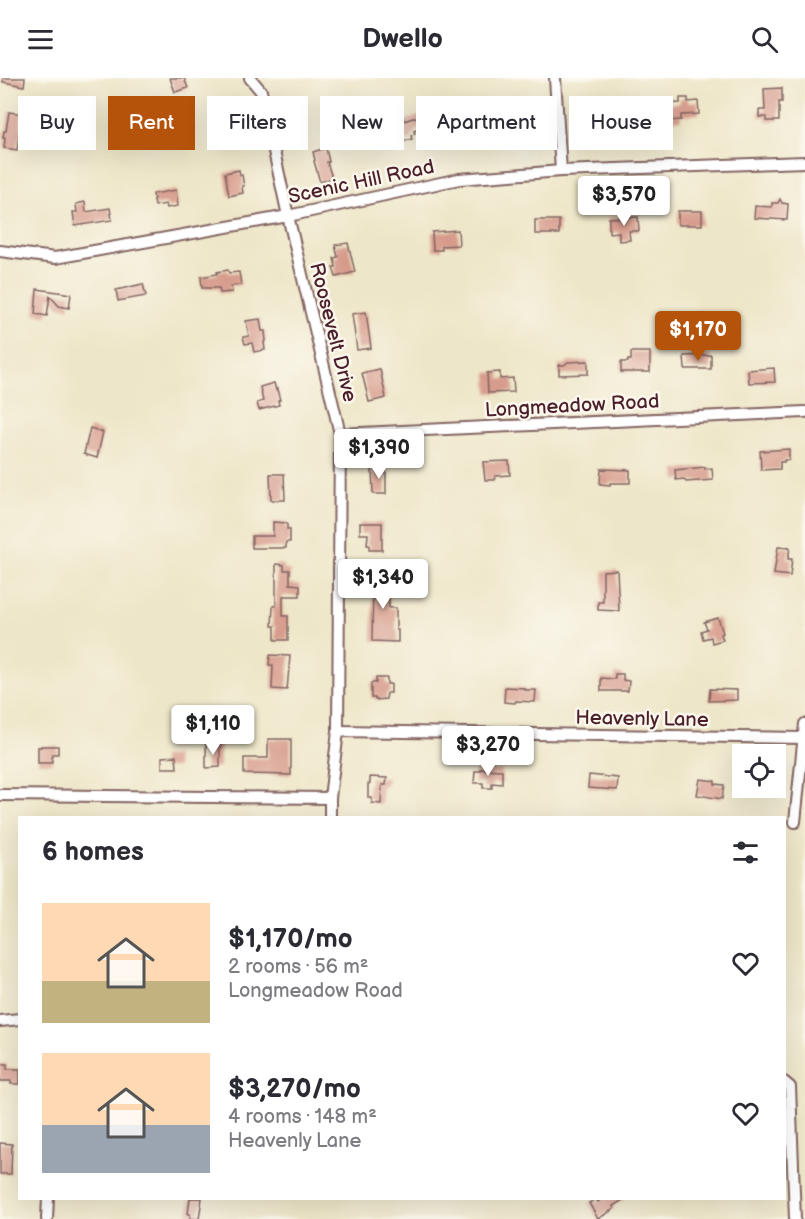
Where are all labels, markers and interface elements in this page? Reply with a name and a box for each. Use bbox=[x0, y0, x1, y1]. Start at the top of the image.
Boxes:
icon: menu bbox=[24, 23, 57, 56]
text: Dwello bbox=[362, 23, 443, 55]
icon: search bbox=[748, 23, 781, 56]
chip: Buy bbox=[18, 96, 96, 150]
chip: Rent bbox=[108, 96, 195, 150]
chip: Filters bbox=[207, 96, 308, 150]
chip: New bbox=[320, 96, 404, 150]
chip: Apartment bbox=[416, 96, 557, 150]
chip: House bbox=[569, 96, 673, 150]
street label: Scenic Hill Road bbox=[286, 155, 436, 209]
pin: $3,570 bbox=[575, 176, 673, 227]
text: $3,570 bbox=[592, 183, 656, 207]
street label: Roosevelt Drive bbox=[304, 260, 362, 405]
pin: $1,170 bbox=[649, 311, 747, 362]
text: $1,170 bbox=[669, 318, 727, 342]
street label: Longmeadow Road bbox=[484, 389, 660, 423]
pin: $1,390 bbox=[330, 429, 428, 480]
text: $1,390 bbox=[348, 436, 410, 460]
pin: $1,340 bbox=[334, 559, 432, 610]
text: $1,340 bbox=[352, 566, 414, 590]
pin: $1,110 bbox=[164, 705, 262, 756]
street label: Heavenly Lane bbox=[575, 706, 709, 732]
text: $1,110 bbox=[185, 712, 241, 736]
pin: $3,270 bbox=[439, 726, 537, 777]
text: $3,270 bbox=[456, 733, 520, 757]
map controls bbox=[732, 744, 786, 798]
button: locate bbox=[732, 744, 786, 798]
icon: filters bbox=[729, 836, 762, 869]
text: 6 homes bbox=[42, 837, 144, 868]
text: $1,170/mo bbox=[228, 924, 353, 955]
icon: home bbox=[90, 927, 162, 999]
icon: heart bbox=[729, 947, 762, 980]
text: 2 rooms · 56 m² bbox=[228, 955, 368, 979]
text: Longmeadow Road bbox=[228, 979, 403, 1003]
text: $3,270/mo bbox=[228, 1074, 361, 1105]
icon: home bbox=[90, 1077, 162, 1149]
icon: heart bbox=[729, 1097, 762, 1130]
text: 4 rooms · 148 m² bbox=[228, 1105, 377, 1129]
text: Heavenly Lane bbox=[228, 1129, 361, 1153]

